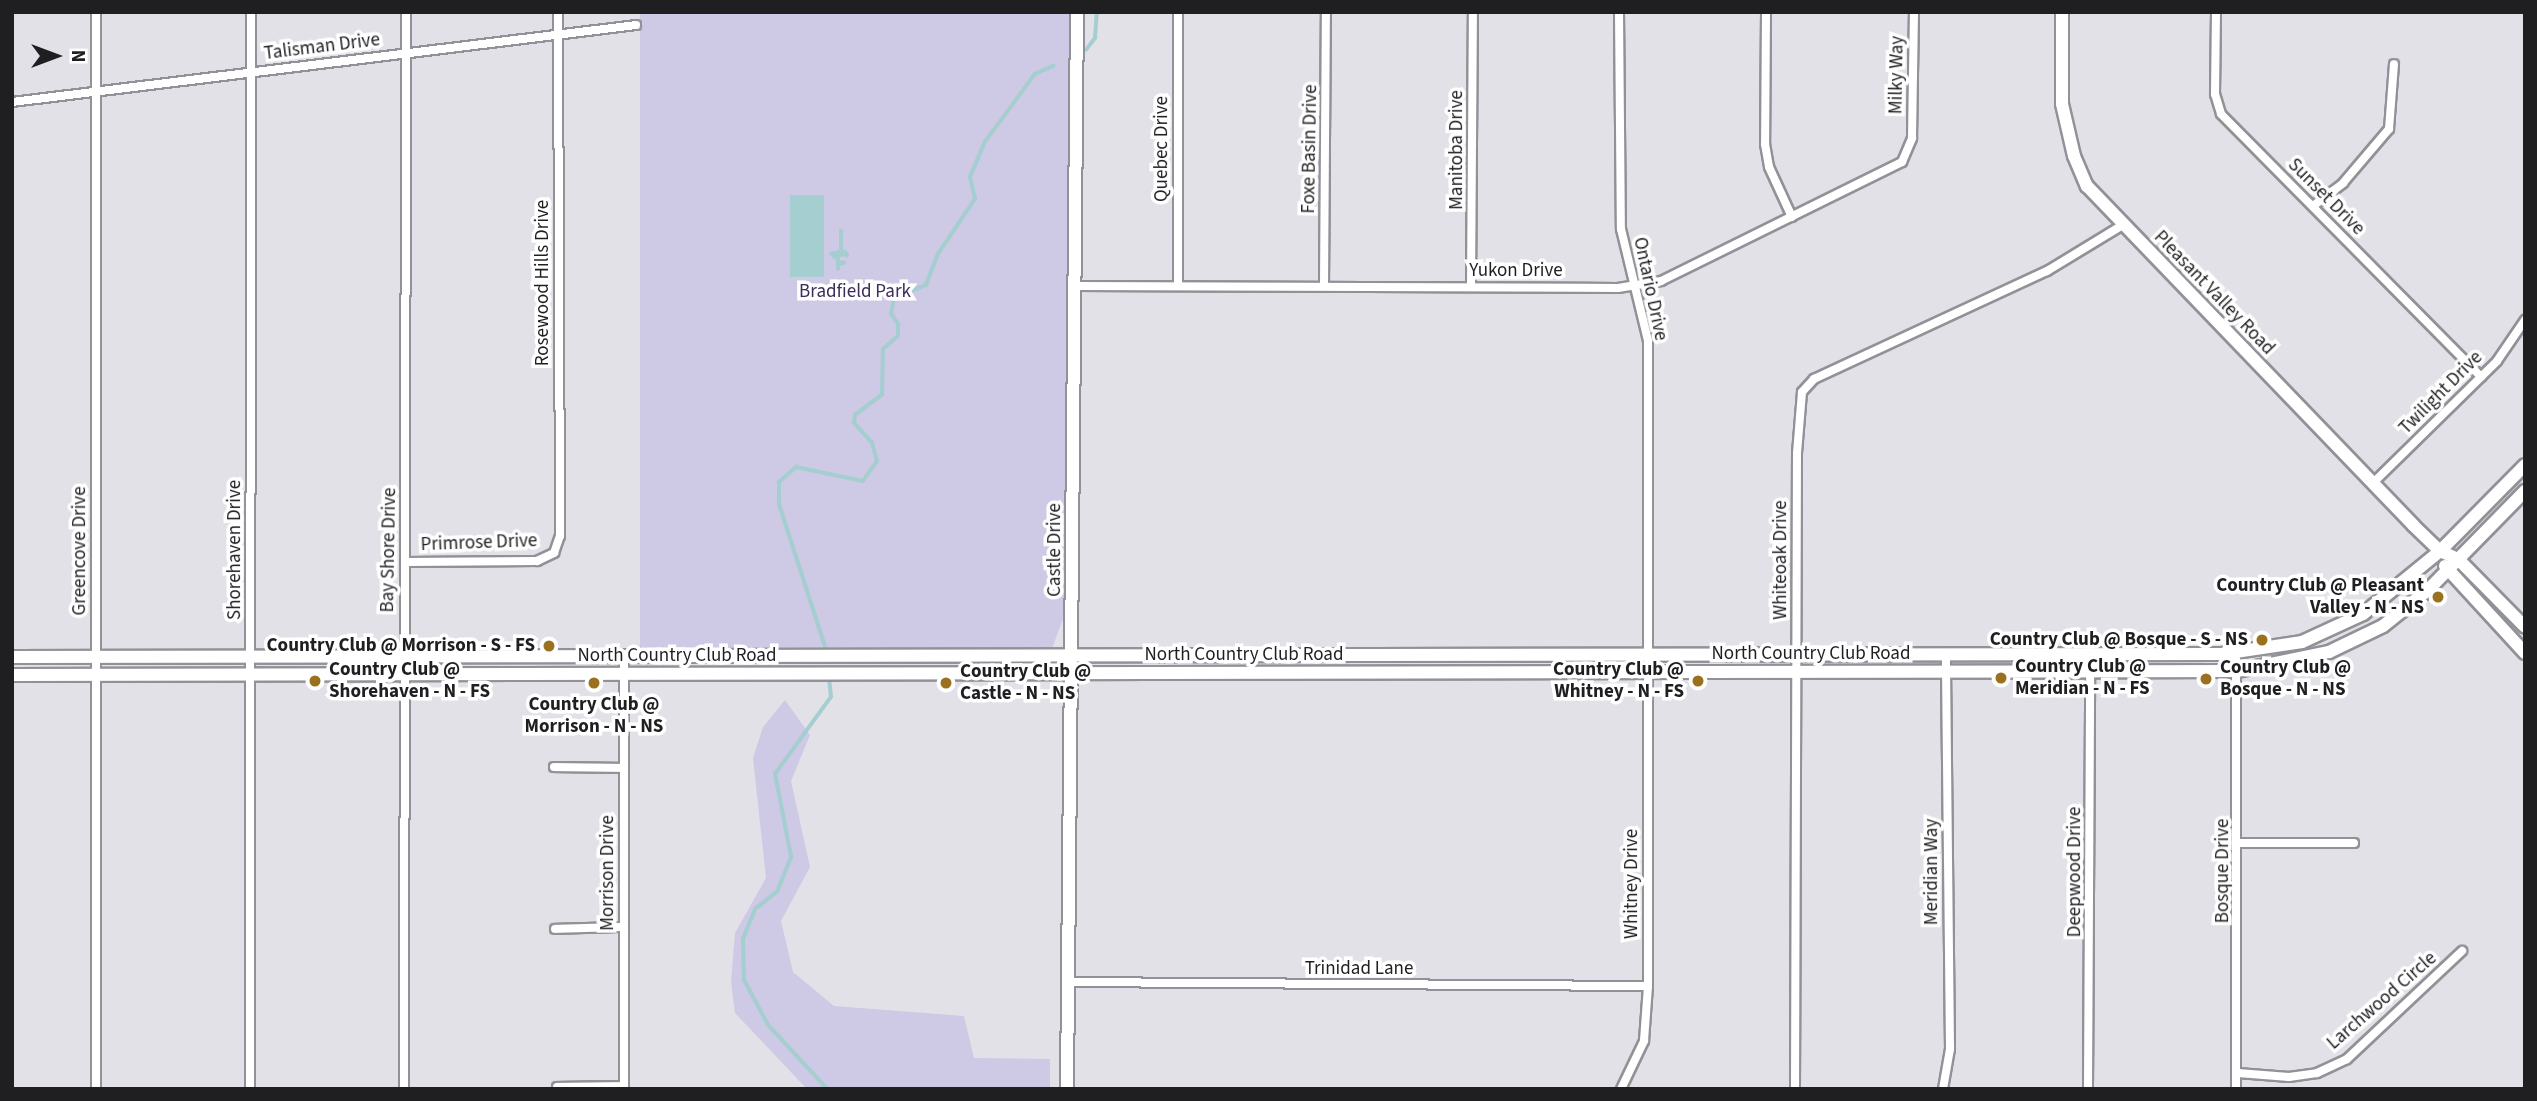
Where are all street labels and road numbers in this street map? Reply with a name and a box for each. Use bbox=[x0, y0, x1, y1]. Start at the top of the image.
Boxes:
street label: Talisman Drive bbox=[263, 29, 381, 65]
street label: Milky Way bbox=[1885, 36, 1909, 114]
street label: Foxe Basin Drive bbox=[1297, 84, 1323, 214]
street label: Manitoba Drive bbox=[1446, 90, 1468, 210]
street label: Quebec Drive bbox=[1151, 96, 1173, 202]
street label: Sunset Drive bbox=[2283, 154, 2369, 240]
street label: Rosewood Hills Drive bbox=[532, 200, 554, 366]
street label: Pleasant Valley Road bbox=[2149, 226, 2279, 360]
street label: Ontario Drive bbox=[1628, 235, 1672, 343]
street label: Yukon Drive bbox=[1469, 260, 1563, 282]
street label: Twilight Drive bbox=[2395, 347, 2487, 439]
street label: Shorehaven Drive bbox=[224, 480, 246, 620]
street label: Greencove Drive bbox=[69, 486, 91, 616]
street label: Bay Shore Drive bbox=[377, 487, 401, 613]
street label: Whiteoak Drive bbox=[1770, 500, 1792, 620]
street label: Castle Drive bbox=[1044, 503, 1066, 597]
street label: Primrose Drive bbox=[420, 530, 538, 556]
street label: North Country Club Road bbox=[1712, 643, 1910, 665]
street label: North Country Club Road bbox=[1145, 644, 1343, 666]
street label: North Country Club Road bbox=[578, 645, 776, 667]
street label: Deepwood Drive bbox=[2064, 807, 2086, 937]
street label: Morrison Drive bbox=[597, 815, 619, 931]
street label: Meridian Way bbox=[1921, 819, 1943, 925]
street label: Bosque Drive bbox=[2212, 819, 2234, 923]
street label: Whitney Drive bbox=[1621, 829, 1643, 939]
street label: Larchwood Circle bbox=[2323, 947, 2441, 1055]
street label: Trinidad Lane bbox=[1305, 958, 1413, 980]

